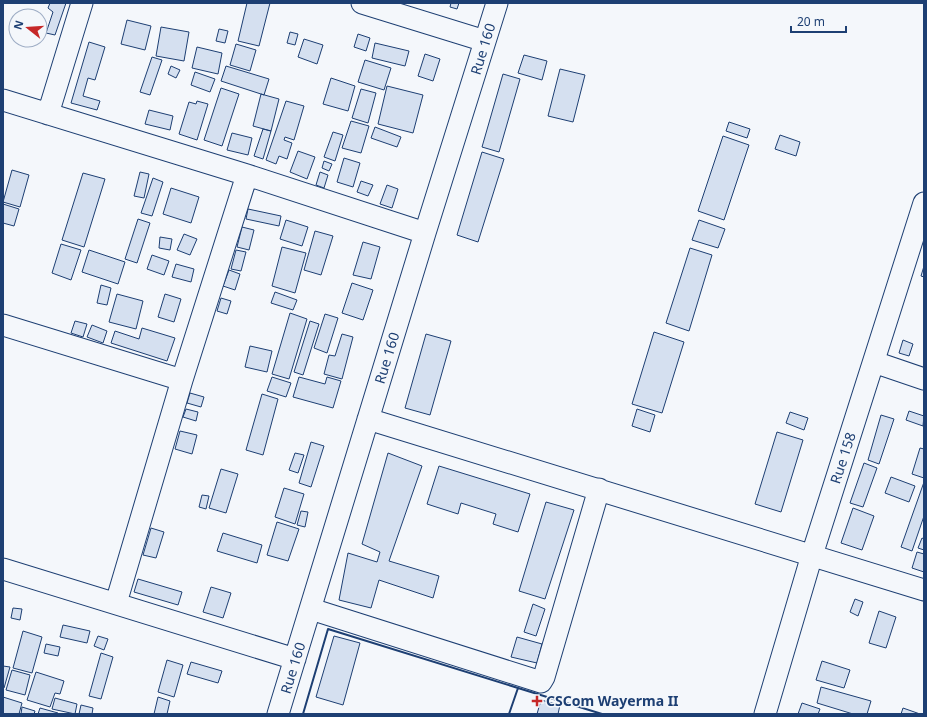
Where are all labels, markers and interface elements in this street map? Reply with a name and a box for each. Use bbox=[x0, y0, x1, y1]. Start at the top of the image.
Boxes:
north arrow bbox=[8, 8, 48, 48]
scale bar bbox=[791, 8, 846, 34]
text: 20 m bbox=[797, 13, 825, 30]
text: N bbox=[9, 18, 26, 31]
street label: Rue 160 bbox=[466, 21, 499, 77]
street label: Rue 160 bbox=[370, 330, 403, 386]
street label: Rue 158 bbox=[825, 430, 860, 486]
street label: Rue 160 bbox=[276, 640, 309, 696]
place label: CSCom Wayerma II bbox=[546, 691, 679, 710]
marker: CSCom Wayerma II bbox=[531, 695, 543, 707]

